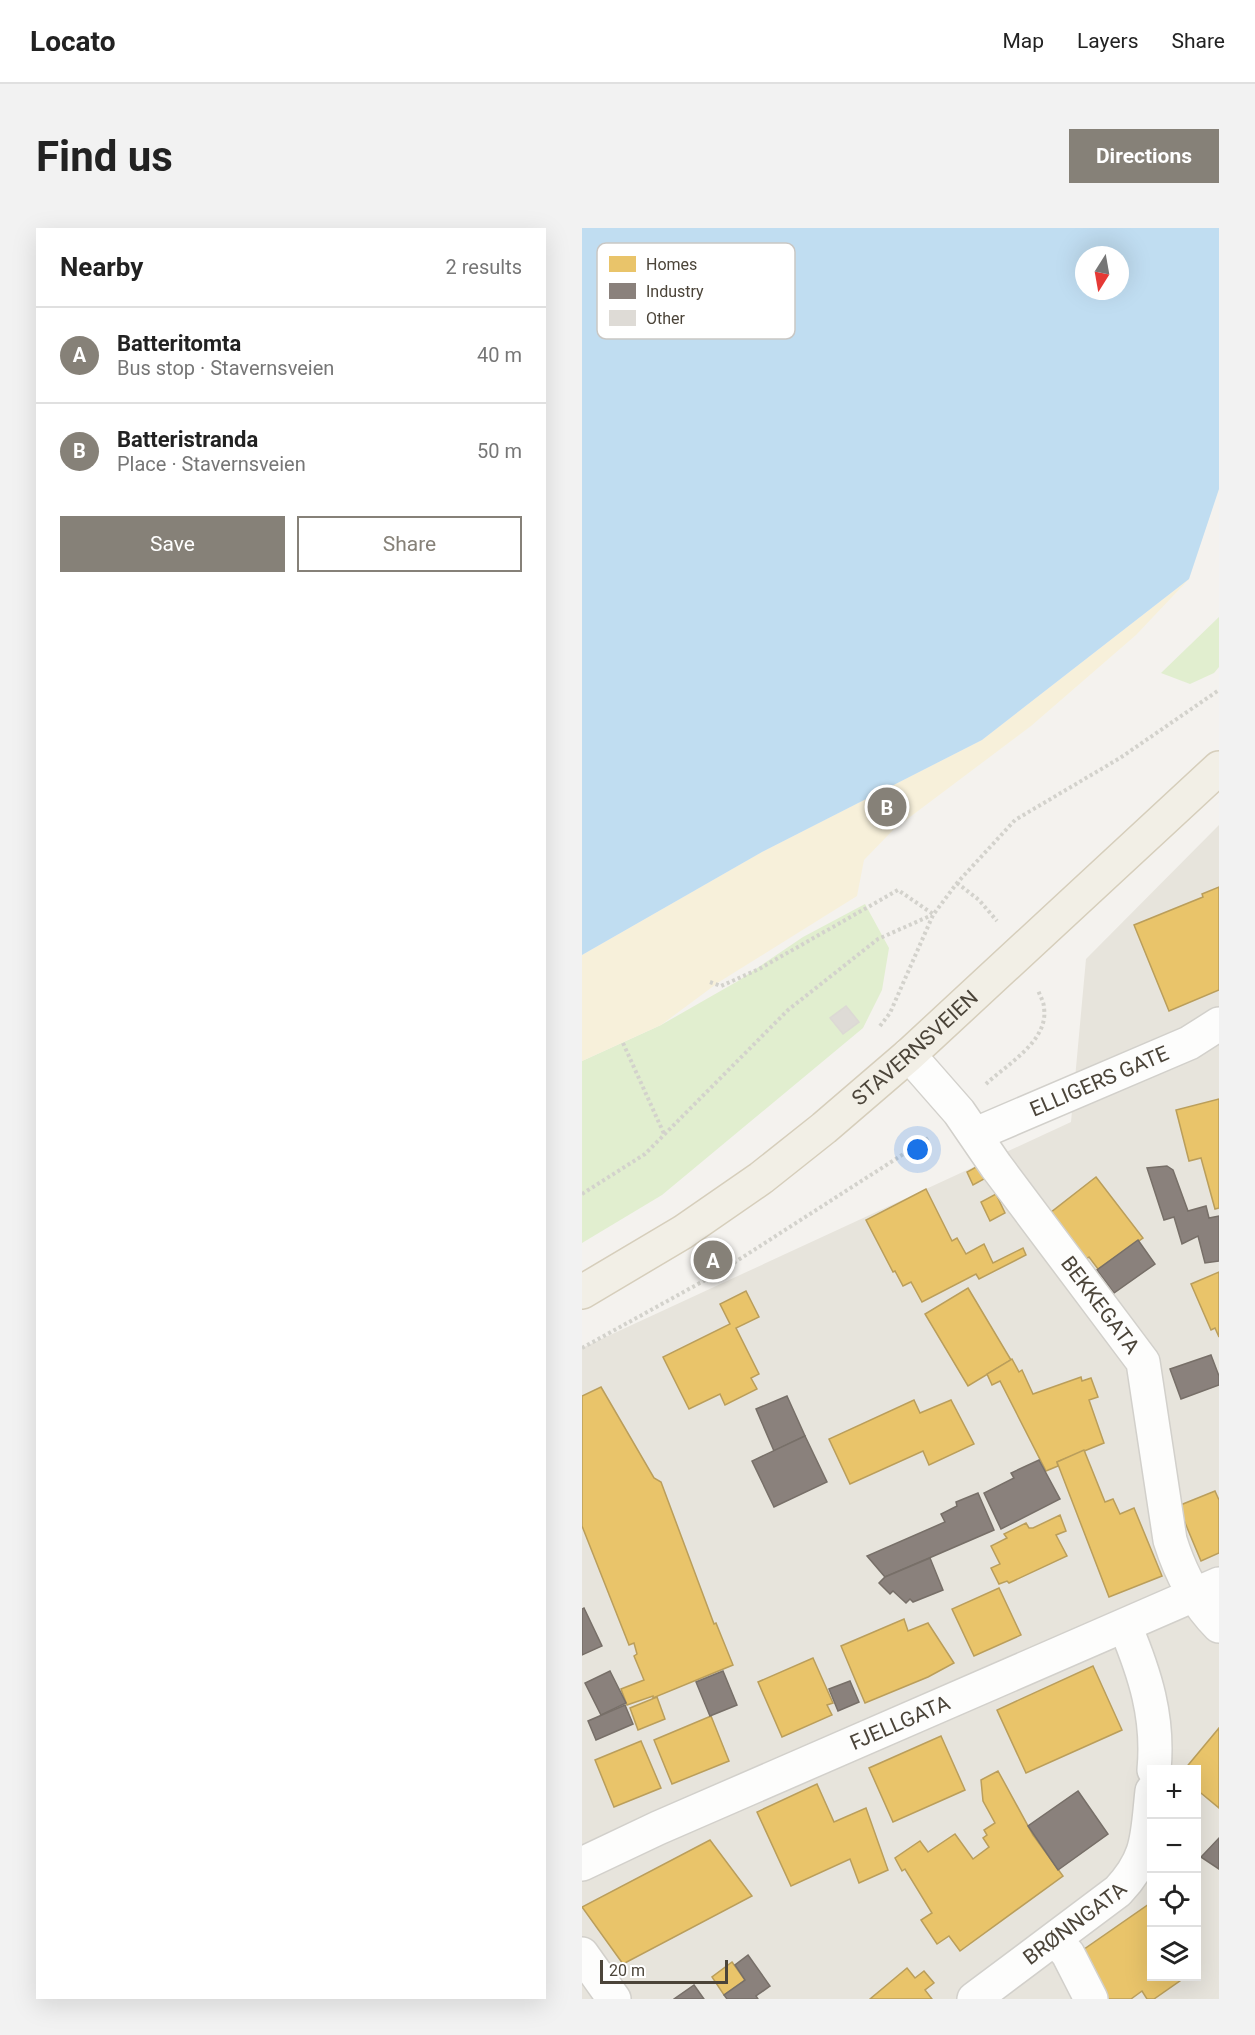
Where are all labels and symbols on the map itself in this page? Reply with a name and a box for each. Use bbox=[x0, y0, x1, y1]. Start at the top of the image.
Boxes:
legend bbox=[597, 243, 795, 339]
north arrow bbox=[1075, 246, 1129, 300]
text: Homes bbox=[646, 255, 697, 274]
text: Industry bbox=[646, 282, 704, 301]
text: Other bbox=[646, 309, 686, 328]
pin: B bbox=[868, 784, 906, 830]
street label: STAVERNSVEIEN bbox=[847, 985, 983, 1110]
street label: ELLIGERS GATE bbox=[1026, 1041, 1172, 1122]
your location bbox=[903, 1135, 932, 1164]
pin: A bbox=[694, 1238, 732, 1282]
street label: BEKKEGATA bbox=[1056, 1252, 1145, 1359]
street label: FJELLGATA bbox=[846, 1690, 954, 1755]
street label: BRØNNGATA bbox=[1019, 1877, 1132, 1970]
scale bar bbox=[600, 1957, 728, 1984]

